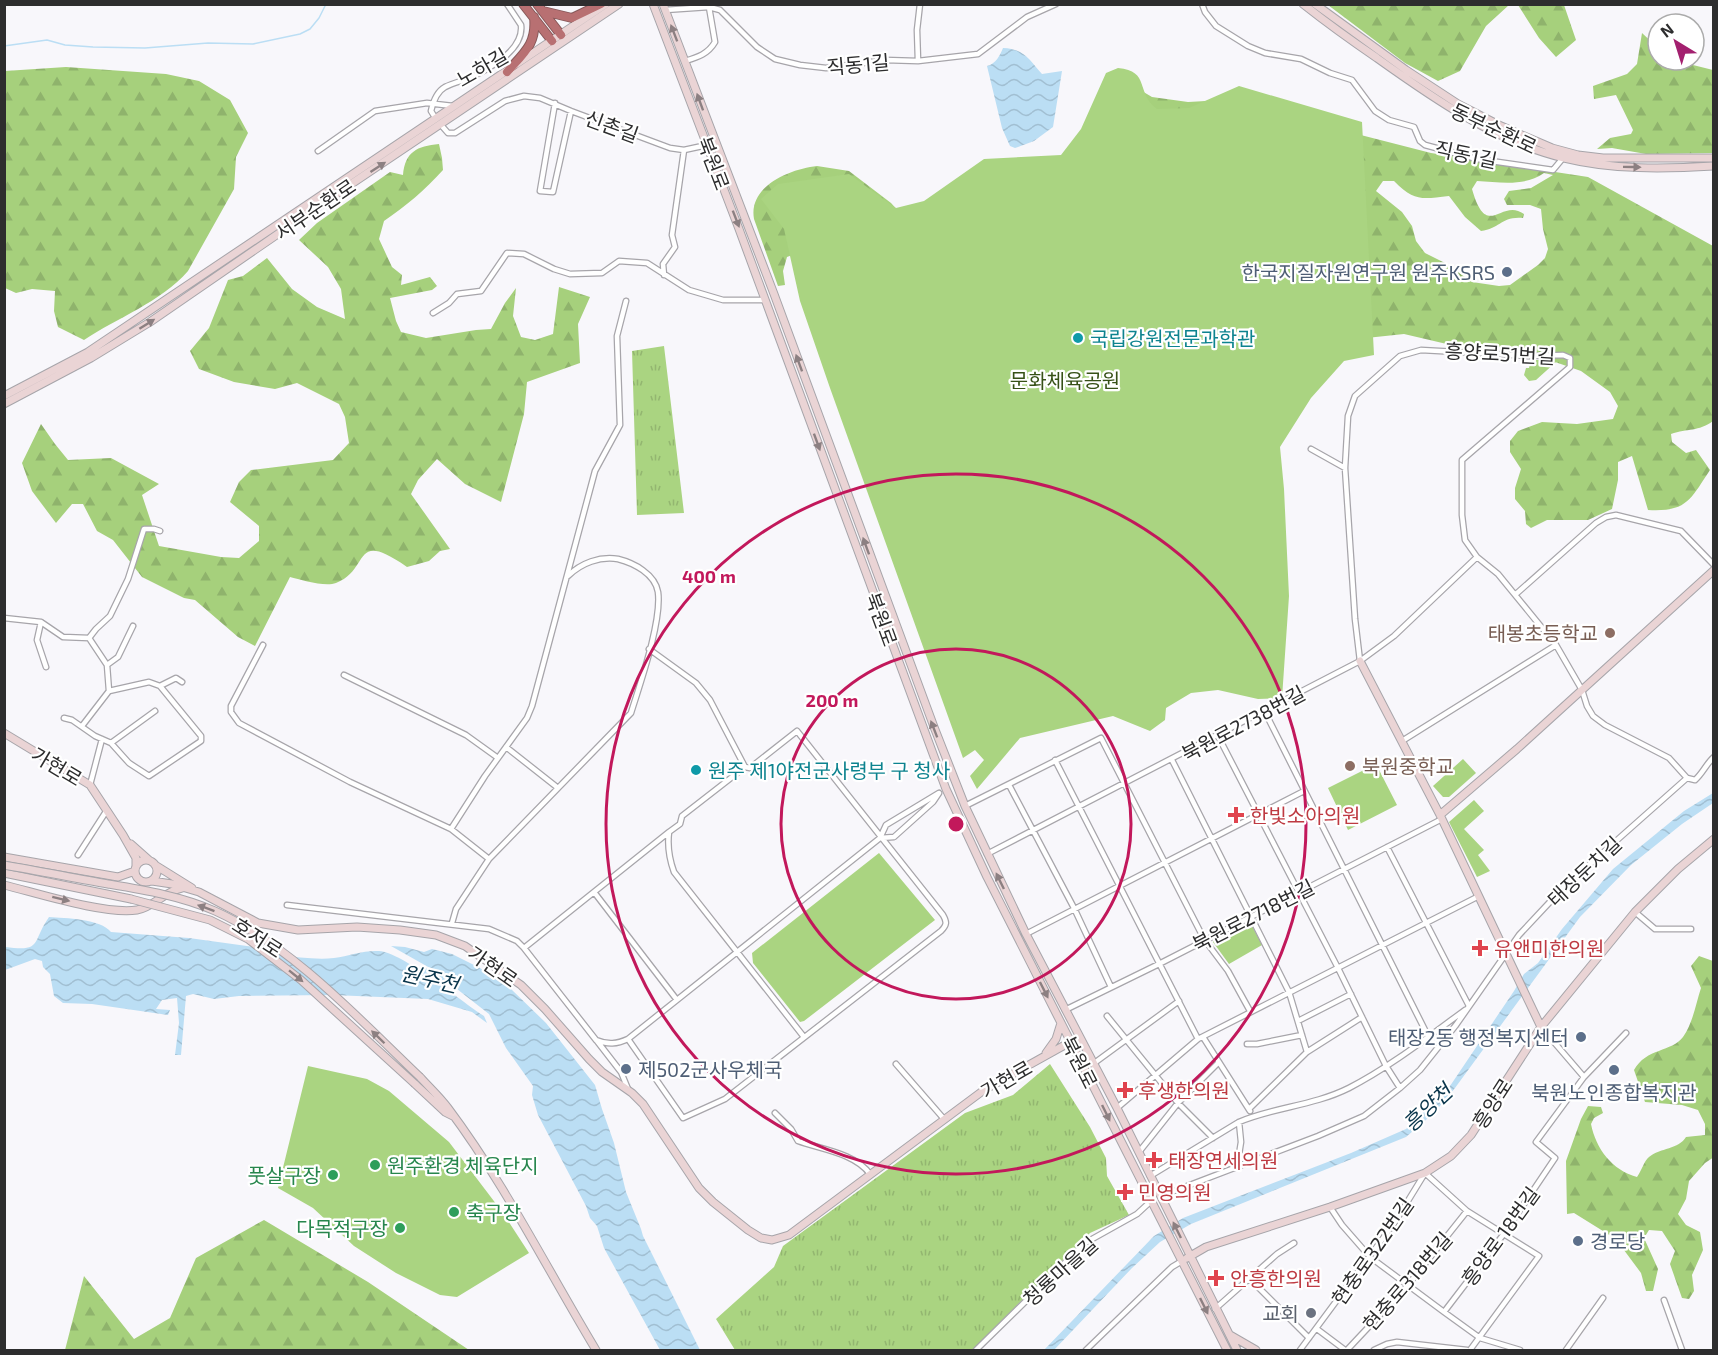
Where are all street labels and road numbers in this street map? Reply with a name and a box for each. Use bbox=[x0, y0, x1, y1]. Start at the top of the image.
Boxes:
street label: 노하길 bbox=[452, 43, 512, 91]
street label: 직동1길 bbox=[825, 49, 891, 79]
street label: 동부순환로 bbox=[1447, 98, 1541, 158]
street label: 신촌길 bbox=[582, 105, 642, 147]
street label: 북원로 bbox=[693, 133, 735, 193]
street label: 직동1길 bbox=[1433, 136, 1499, 172]
street label: 서부순환로 bbox=[270, 173, 360, 245]
street label: 흥양로51번길 bbox=[1444, 338, 1556, 368]
street label: 북원로 bbox=[861, 589, 903, 649]
street label: 북원로2738번길 bbox=[1177, 680, 1309, 766]
street label: 가현로 bbox=[27, 741, 87, 791]
street label: 태장둔치길 bbox=[1542, 831, 1626, 911]
street label: 북원로2718번길 bbox=[1188, 874, 1318, 956]
street label: 호저로 bbox=[228, 912, 288, 962]
street label: 가현로 bbox=[464, 940, 522, 992]
street label: 북원로 bbox=[1057, 1032, 1103, 1092]
street label: 가현로 bbox=[976, 1055, 1036, 1103]
street label: 흥양로 bbox=[1467, 1073, 1517, 1133]
street label: 흥양로 18번길 bbox=[1456, 1182, 1544, 1290]
street label: 현충로322번길 bbox=[1326, 1193, 1418, 1309]
street label: 현충로318번길 bbox=[1358, 1227, 1456, 1335]
street label: 청룡마을길 bbox=[1018, 1231, 1102, 1311]

